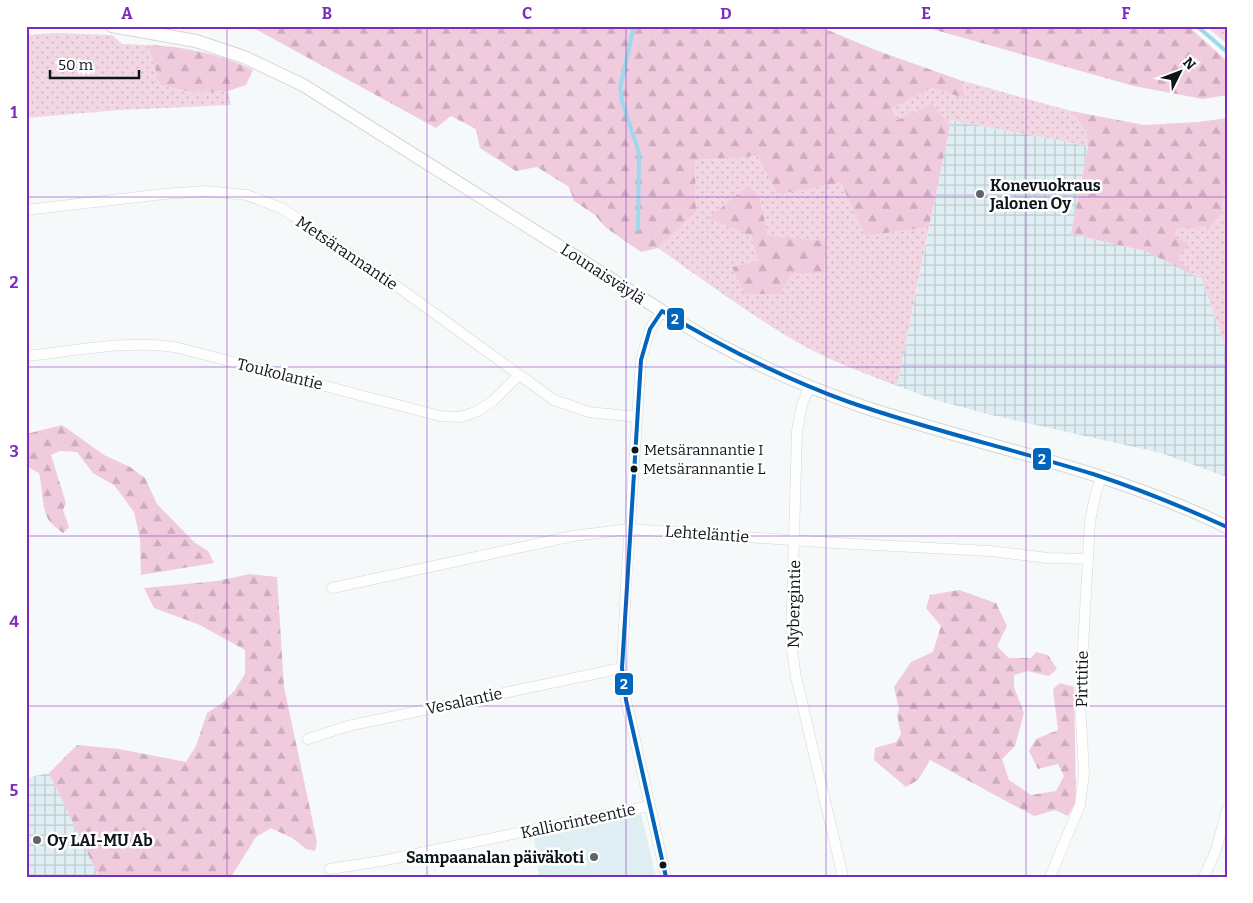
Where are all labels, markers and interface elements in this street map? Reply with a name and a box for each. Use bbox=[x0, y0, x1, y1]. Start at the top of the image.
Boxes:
text: A bbox=[121, 4, 133, 23]
text: B bbox=[322, 4, 332, 23]
text: C bbox=[522, 4, 532, 23]
text: D bbox=[720, 4, 732, 23]
text: E bbox=[921, 4, 931, 23]
text: F bbox=[1122, 4, 1131, 23]
scale bar bbox=[50, 48, 139, 80]
north arrow bbox=[1156, 48, 1206, 98]
text: N bbox=[1179, 54, 1199, 73]
text: 50 m bbox=[58, 56, 94, 74]
text: 1 bbox=[11, 103, 18, 122]
place label: Konevuokraus Jalonen Oy bbox=[989, 176, 1101, 213]
marker: Konevuokraus Jalonen Oy bbox=[974, 188, 986, 200]
street label: Metsärannantie bbox=[293, 212, 401, 294]
street label: Lounaisväylä bbox=[557, 240, 649, 308]
text: 2 bbox=[9, 273, 19, 292]
line badge: 2 bbox=[666, 307, 685, 331]
text: 2 bbox=[671, 311, 679, 328]
street label: Toukolantie bbox=[235, 354, 325, 394]
place label: Metsärannantie I bbox=[644, 441, 763, 459]
text: 3 bbox=[9, 442, 19, 461]
marker: Metsärannantie I bbox=[630, 445, 640, 455]
line badge: 2 bbox=[1032, 447, 1052, 471]
text: 2 bbox=[1038, 451, 1046, 468]
place label: Metsärannantie L bbox=[643, 460, 765, 478]
marker: Metsärannantie L bbox=[629, 464, 639, 474]
street label: Lehteläntie bbox=[664, 522, 750, 546]
street label: Nybergintie bbox=[784, 560, 804, 648]
text: 4 bbox=[9, 612, 19, 631]
street label: Pirttitie bbox=[1072, 650, 1092, 708]
line badge: 2 bbox=[614, 672, 634, 696]
text: 2 bbox=[620, 676, 628, 693]
street label: Vesalantie bbox=[424, 684, 504, 718]
text: 5 bbox=[10, 781, 19, 800]
street label: Kalliorinteentie bbox=[519, 800, 637, 842]
place label: Oy LAI-MU Ab bbox=[47, 831, 153, 850]
marker: Oy LAI-MU Ab bbox=[31, 834, 43, 846]
place label: Sampaanalan päiväkoti bbox=[406, 848, 584, 867]
marker: Sampaanalan päiväkoti bbox=[588, 851, 600, 863]
unlabelled marker bbox=[658, 860, 668, 870]

